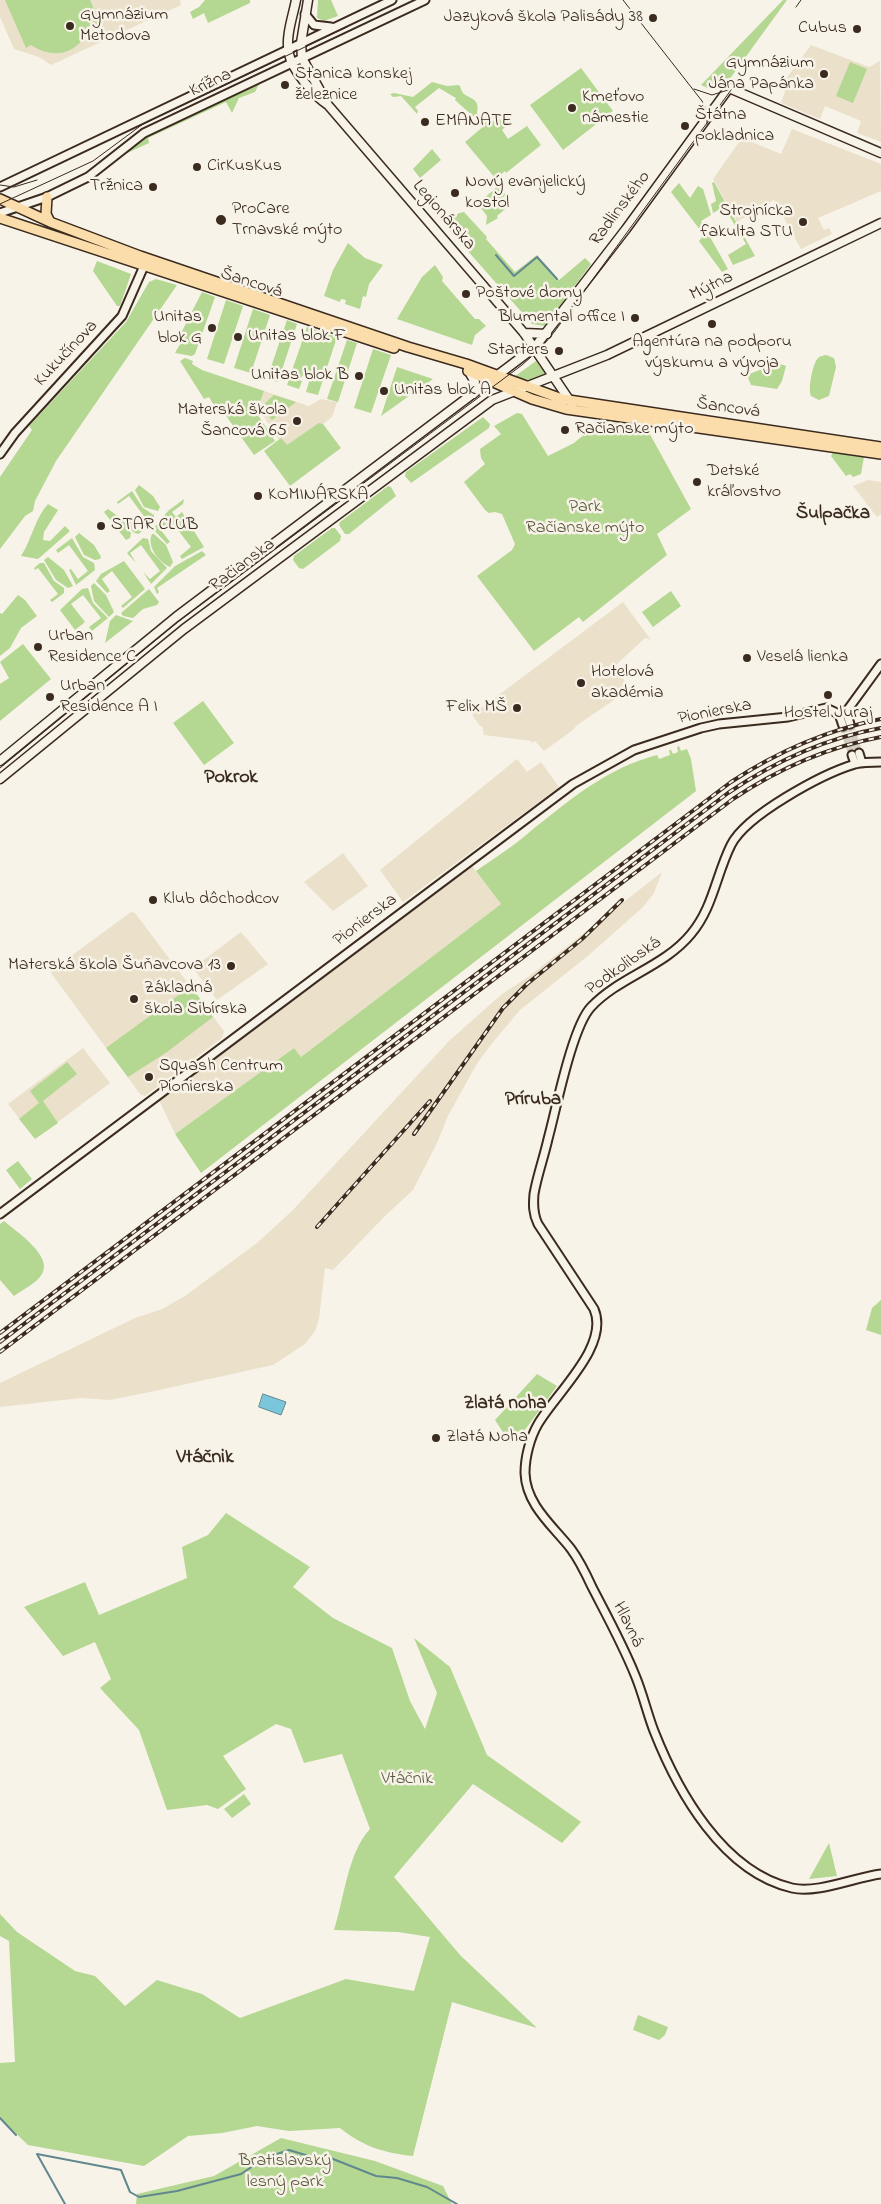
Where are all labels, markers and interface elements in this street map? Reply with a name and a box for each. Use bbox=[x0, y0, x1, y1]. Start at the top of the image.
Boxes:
place label: Gymnázium Metodova bbox=[80, 5, 168, 48]
place label: Jazyková škola Palisády 38 bbox=[444, 7, 643, 29]
marker: Jazyková škola Palisády 38 bbox=[647, 12, 659, 24]
place label: Cubus bbox=[798, 18, 847, 40]
marker: Gymnázium Metodova bbox=[64, 20, 76, 32]
marker: Cubus bbox=[851, 23, 863, 35]
place label: Gymnázium Jána Papánka bbox=[709, 53, 814, 96]
place label: Stanica konskej železnice bbox=[295, 64, 411, 106]
street label: Krížna bbox=[187, 65, 235, 103]
marker: Gymnázium Jána Papánka bbox=[818, 68, 830, 80]
marker: Stanica konskej železnice bbox=[279, 79, 291, 91]
place label: Kmeťovo námestie bbox=[582, 87, 649, 130]
marker: Kmeťovo námestie bbox=[566, 102, 578, 114]
place label: Štátna pokladnica bbox=[695, 105, 774, 148]
place label: EMANATE bbox=[435, 111, 512, 133]
marker: EMANATE bbox=[419, 116, 431, 128]
marker: Štátna pokladnica bbox=[679, 120, 691, 132]
place label: CirKusKus bbox=[207, 156, 282, 178]
marker: CirKusKus bbox=[191, 161, 203, 173]
street label: Radlinského bbox=[586, 167, 656, 251]
place label: Nový evanjelický kostol bbox=[465, 172, 585, 214]
place label: Tržnica bbox=[90, 176, 143, 198]
street label: Legionárska bbox=[407, 177, 479, 255]
marker: Tržnica bbox=[147, 181, 159, 193]
marker: Nový evanjelický kostol bbox=[449, 187, 461, 199]
place label: ProCare Trnavské mýto bbox=[232, 199, 342, 242]
place label: Strojnícka fakulta STU bbox=[700, 201, 793, 243]
marker: ProCare Trnavské mýto bbox=[214, 213, 228, 227]
marker: Strojnícka fakulta STU bbox=[797, 216, 809, 228]
street label: Šancová bbox=[217, 264, 285, 304]
street label: Mýtna bbox=[687, 267, 737, 307]
place label: Poštové domy bbox=[476, 283, 582, 305]
marker: Poštové domy bbox=[460, 288, 472, 300]
place label: Unitas blok G bbox=[154, 307, 202, 350]
place label: Blumental office I bbox=[499, 307, 625, 329]
marker: Blumental office I bbox=[629, 312, 641, 324]
street label: Kukučínova bbox=[31, 316, 103, 392]
marker: Agentúra na podporu výskumu a vývoja bbox=[706, 318, 718, 330]
marker: Unitas blok G bbox=[206, 322, 218, 334]
place label: Unitas blok F bbox=[248, 326, 346, 348]
marker: Unitas blok F bbox=[232, 331, 244, 343]
place label: Agentúra na podporu výskumu a vývoja bbox=[632, 332, 792, 374]
place label: Starters bbox=[487, 340, 549, 362]
marker: Starters bbox=[553, 345, 565, 357]
place label: Unitas blok B bbox=[251, 365, 349, 387]
marker: Unitas blok B bbox=[353, 370, 365, 382]
place label: Unitas blok A bbox=[394, 380, 491, 402]
marker: Unitas blok A bbox=[378, 385, 390, 397]
street label: Šancová bbox=[695, 394, 761, 424]
place label: Materská škola Šancová 65 bbox=[177, 400, 287, 442]
marker: Materská škola Šancová 65 bbox=[291, 415, 303, 427]
place label: Račianske mýto bbox=[575, 419, 693, 441]
marker: Račianske mýto bbox=[559, 424, 571, 436]
place label: Detské kráľovstvo bbox=[707, 461, 781, 504]
marker: Detské kráľovstvo bbox=[691, 476, 703, 488]
place label: KOMINÁRSKA bbox=[268, 485, 368, 507]
marker: KOMINÁRSKA bbox=[252, 490, 264, 502]
park label: Park Račianske mýto bbox=[526, 497, 644, 540]
district label: Šulpačka bbox=[796, 504, 870, 526]
place label: STAR CLUB bbox=[111, 515, 198, 537]
marker: STAR CLUB bbox=[95, 520, 107, 532]
street label: Račianska bbox=[206, 534, 280, 598]
place label: Urban Residence C bbox=[48, 626, 136, 669]
marker: Urban Residence C bbox=[32, 641, 44, 653]
place label: Veselá lienka bbox=[757, 647, 848, 669]
marker: Veselá lienka bbox=[741, 652, 753, 664]
place label: Hotelová akadémia bbox=[591, 662, 663, 704]
place label: Urban Residence A I bbox=[60, 676, 158, 719]
marker: Hotelová akadémia bbox=[575, 677, 587, 689]
marker: Hostel Juraj bbox=[822, 689, 834, 701]
marker: Urban Residence A I bbox=[44, 691, 56, 703]
street label: Pionierska bbox=[676, 695, 754, 731]
place label: Felix MŠ bbox=[446, 697, 507, 719]
marker: Felix MŠ bbox=[511, 702, 523, 714]
place label: Hostel Juraj bbox=[784, 703, 872, 725]
district label: Pokrok bbox=[204, 767, 258, 791]
place label: Klub dôchodcov bbox=[163, 889, 279, 911]
street label: Pionierska bbox=[330, 890, 402, 952]
marker: Klub dôchodcov bbox=[147, 894, 159, 906]
street label: Podkolibská bbox=[582, 933, 666, 1001]
place label: Materská škola Šuňavcova 13 bbox=[8, 955, 221, 977]
marker: Materská škola Šuňavcova 13 bbox=[225, 960, 237, 972]
place label: Základná škola Sibírska bbox=[144, 978, 247, 1021]
marker: Základná škola Sibírska bbox=[128, 993, 140, 1005]
place label: Squash Centrum Pionierska bbox=[159, 1056, 283, 1098]
marker: Squash Centrum Pionierska bbox=[143, 1071, 155, 1083]
district label: Príruba bbox=[505, 1090, 561, 1112]
district label: Zlatá noha bbox=[464, 1394, 546, 1416]
place label: Zlatá Noha bbox=[446, 1427, 528, 1449]
marker: Zlatá Noha bbox=[430, 1432, 442, 1444]
district label: Vtáčnik bbox=[176, 1447, 234, 1471]
street label: Hlavná bbox=[607, 1599, 647, 1651]
park label: Vtáčnik bbox=[381, 1769, 433, 1791]
park label: Bratislavský lesný park bbox=[239, 2151, 331, 2194]

